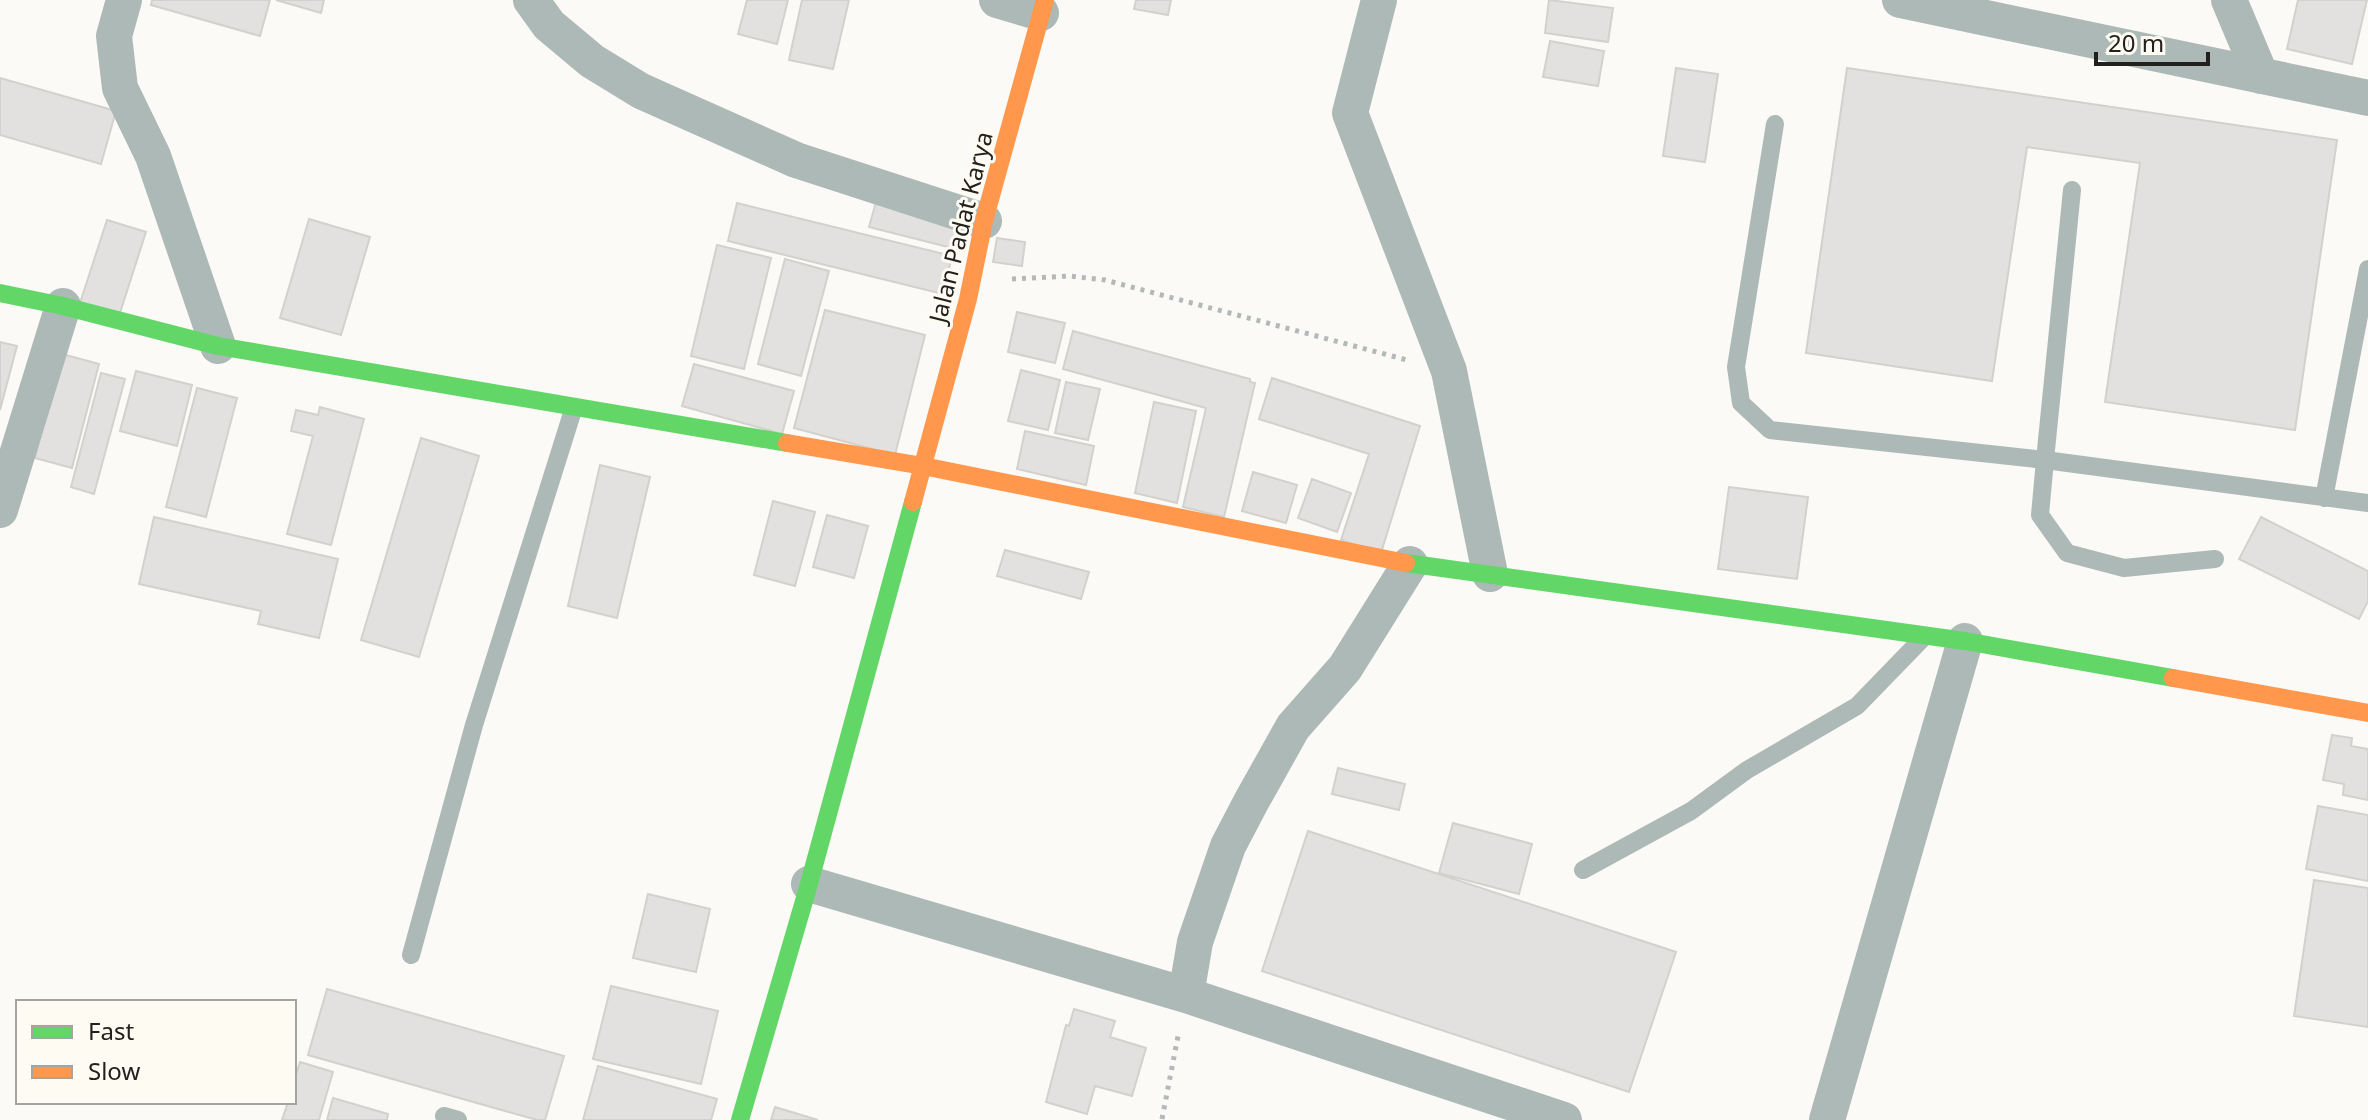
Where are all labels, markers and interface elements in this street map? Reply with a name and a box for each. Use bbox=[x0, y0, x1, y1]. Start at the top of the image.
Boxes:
scale bar bbox=[2096, 16, 2208, 66]
text: 20 m bbox=[2108, 26, 2164, 59]
street label: Jalan Padat Karya bbox=[920, 128, 1000, 328]
legend bbox=[16, 1000, 296, 1104]
text: Fast bbox=[88, 1014, 134, 1047]
text: Slow bbox=[88, 1054, 140, 1087]

